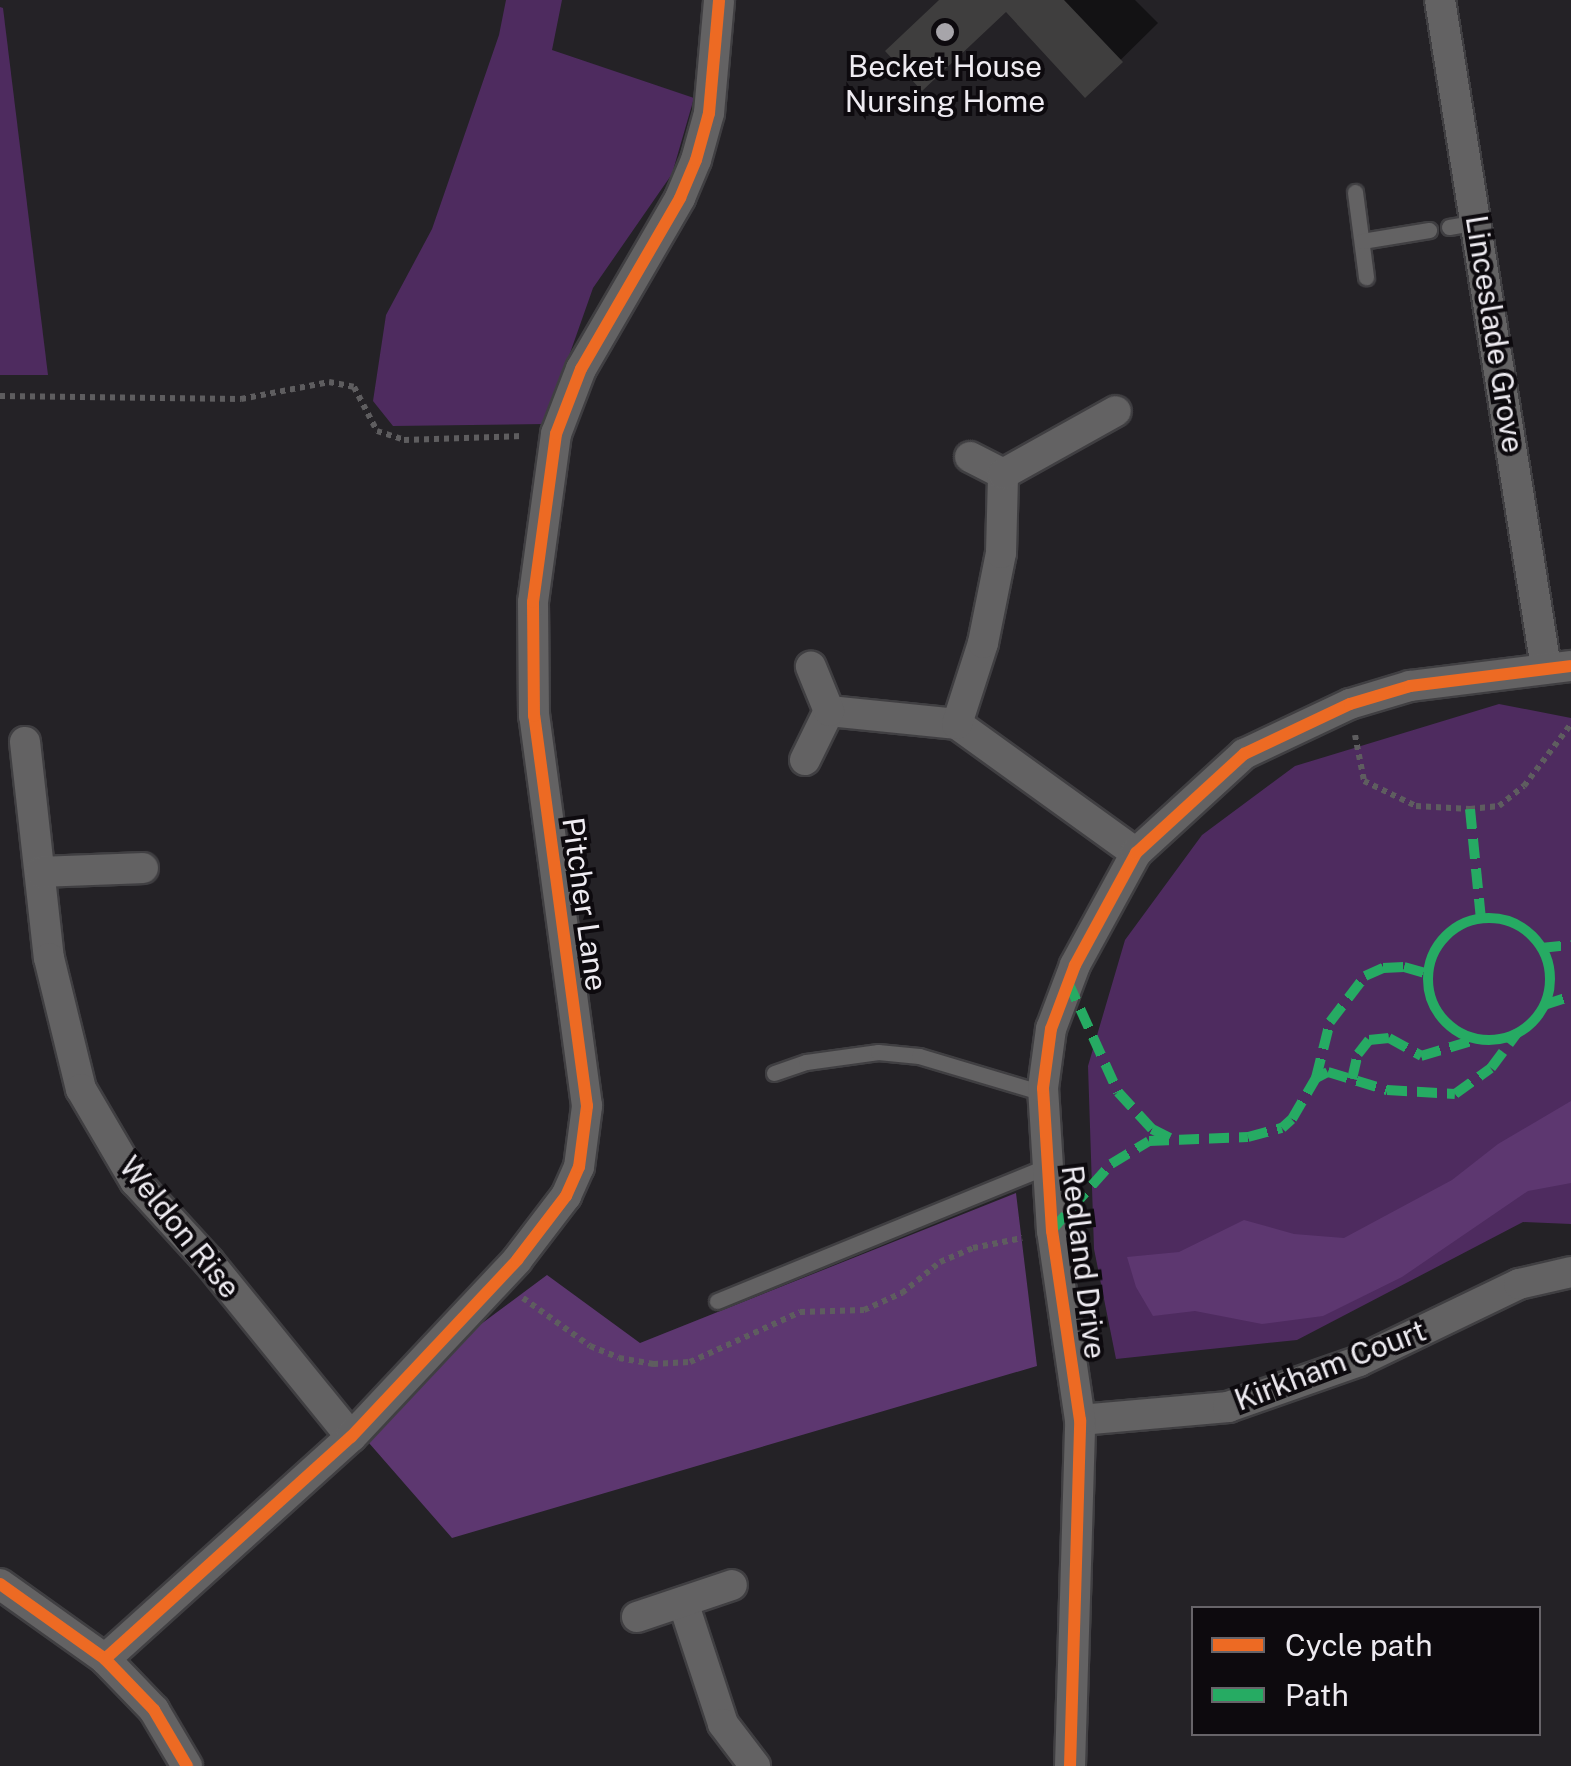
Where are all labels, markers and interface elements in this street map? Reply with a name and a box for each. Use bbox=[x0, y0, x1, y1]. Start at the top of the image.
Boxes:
marker: Becket House Nursing Home bbox=[934, 21, 956, 43]
place label: Becket House Nursing Home bbox=[845, 48, 1045, 118]
street label: Linceslade Grove bbox=[1458, 213, 1532, 455]
street label: Pitcher Lane bbox=[555, 815, 615, 993]
street label: Weldon Rise bbox=[112, 1149, 248, 1305]
street label: Redland Drive bbox=[1054, 1163, 1114, 1361]
street label: Kirkham Court bbox=[1229, 1312, 1431, 1418]
legend bbox=[1191, 1606, 1541, 1736]
text: Cycle path bbox=[1285, 1627, 1433, 1663]
text: Path bbox=[1285, 1677, 1349, 1713]

